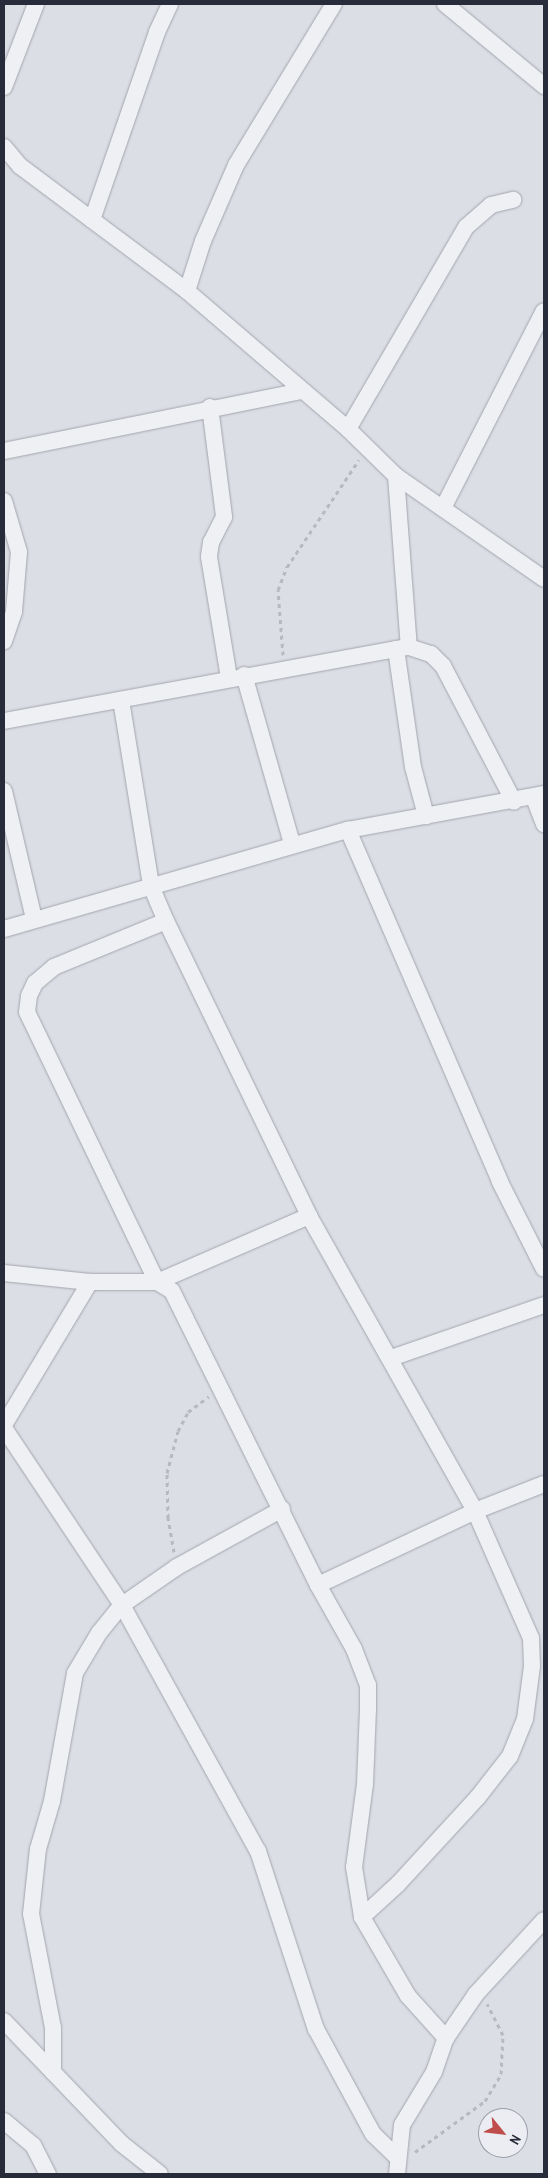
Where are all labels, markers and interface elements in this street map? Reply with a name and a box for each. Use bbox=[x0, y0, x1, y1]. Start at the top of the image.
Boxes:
north arrow bbox=[478, 2108, 528, 2158]
text: N bbox=[505, 2132, 525, 2148]

